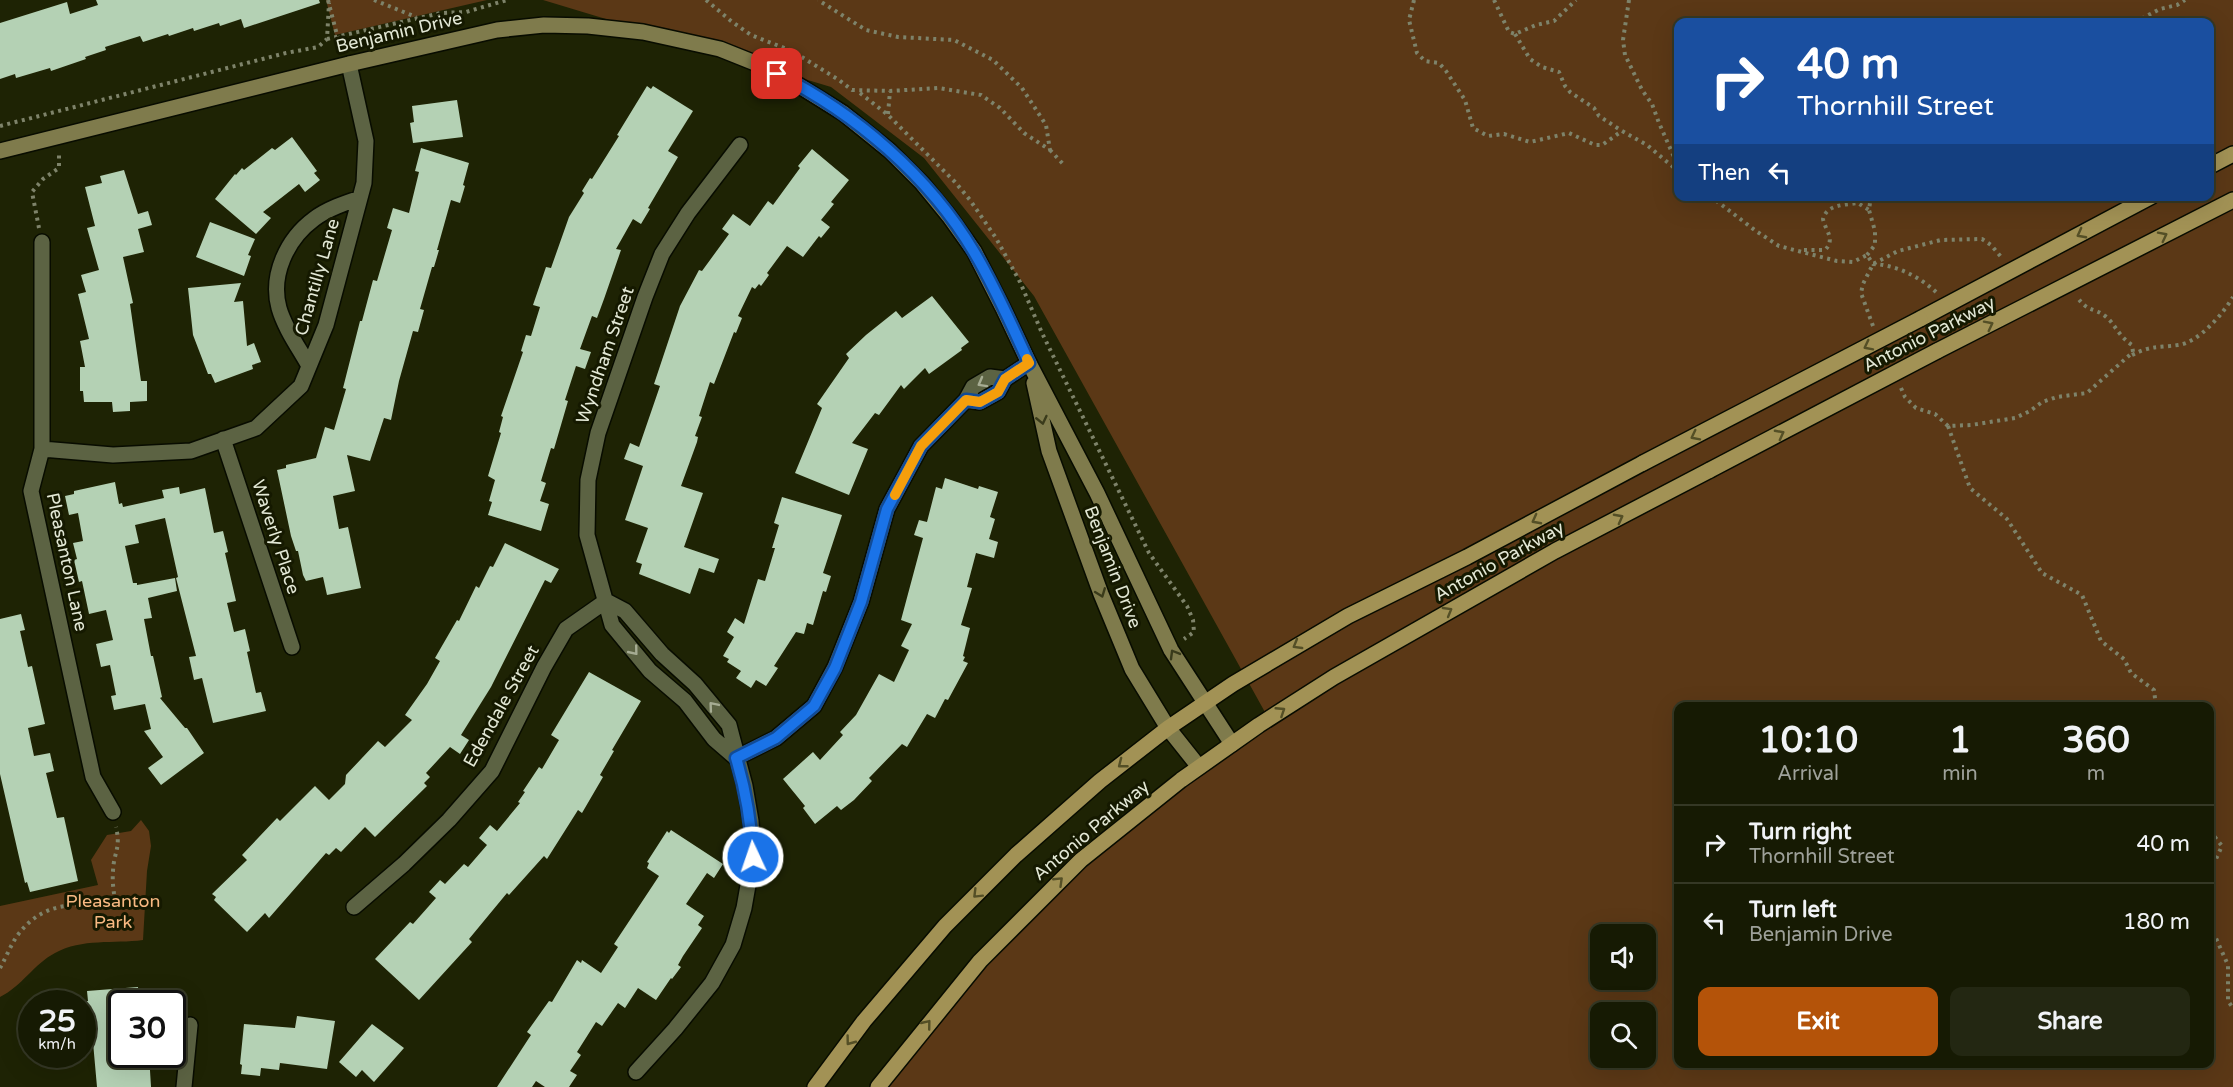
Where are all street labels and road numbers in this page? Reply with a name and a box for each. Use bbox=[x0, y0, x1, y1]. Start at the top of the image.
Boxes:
street label: Benjamin Drive bbox=[334, 7, 464, 57]
street label: Chantilly Lane bbox=[290, 216, 344, 338]
street label: Wyndham Street bbox=[571, 283, 639, 427]
street label: Antonio Parkway bbox=[1859, 291, 1999, 377]
street label: Waverly Place bbox=[247, 477, 305, 597]
street label: Pleasanton Lane bbox=[42, 491, 92, 633]
street label: Benjamin Drive bbox=[1080, 503, 1146, 631]
street label: Antonio Parkway bbox=[1430, 516, 1568, 606]
street label: Edendale Street bbox=[458, 641, 544, 771]
street label: Antonio Parkway bbox=[1028, 775, 1154, 885]

